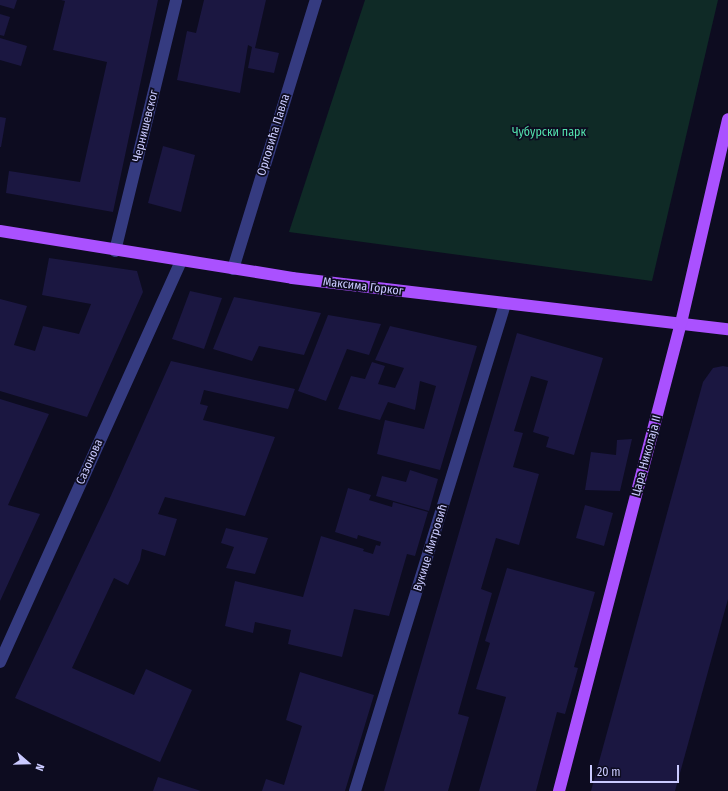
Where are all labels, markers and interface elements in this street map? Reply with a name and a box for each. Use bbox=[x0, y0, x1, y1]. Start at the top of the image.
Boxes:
street label: Чернишевског bbox=[130, 88, 162, 164]
street label: Орловића Павла bbox=[255, 92, 293, 178]
park label: Чубурски парк bbox=[512, 126, 586, 140]
street label: Максима Горког bbox=[322, 275, 404, 299]
street label: Цара Николаја II bbox=[629, 414, 665, 498]
street label: Сазонова bbox=[74, 437, 106, 487]
street label: Вукице Митровић bbox=[411, 503, 451, 593]
north arrow bbox=[8, 743, 48, 783]
scale bar bbox=[592, 757, 681, 783]
text: N bbox=[33, 762, 47, 773]
text: 20 m bbox=[597, 765, 621, 779]

